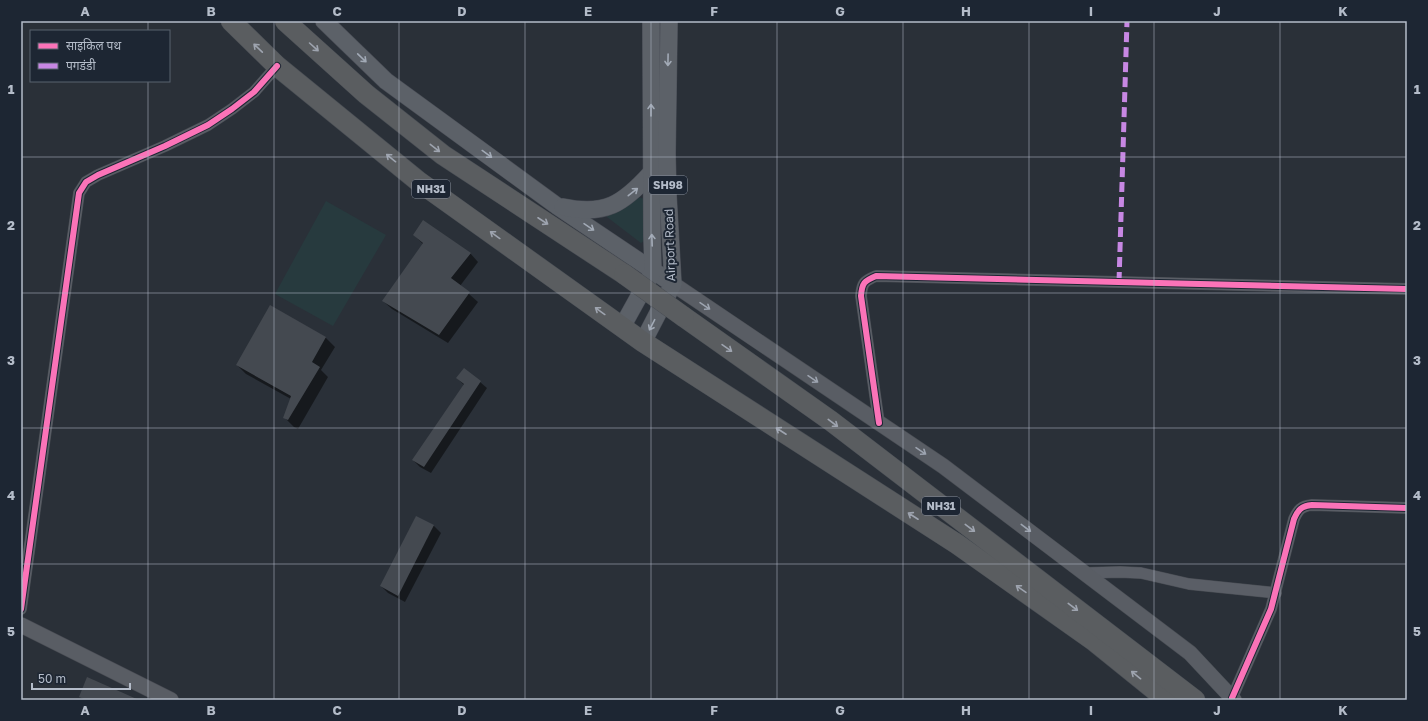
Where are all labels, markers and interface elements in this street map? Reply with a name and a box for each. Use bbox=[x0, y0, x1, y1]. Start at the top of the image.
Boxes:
text: A bbox=[80, 3, 90, 19]
text: B bbox=[206, 3, 216, 19]
text: C bbox=[332, 3, 342, 19]
text: D bbox=[457, 3, 467, 19]
text: E bbox=[584, 3, 592, 19]
text: F bbox=[710, 3, 718, 19]
text: G bbox=[835, 3, 845, 19]
text: H bbox=[961, 3, 971, 19]
text: I bbox=[1089, 3, 1093, 19]
text: J bbox=[1213, 3, 1221, 19]
text: K bbox=[1338, 3, 1348, 19]
legend bbox=[30, 30, 170, 82]
text: साइकिल पथ bbox=[66, 38, 121, 53]
one-way arrow bbox=[309, 42, 319, 52]
one-way arrow bbox=[253, 43, 263, 53]
one-way arrow bbox=[357, 53, 367, 63]
one-way arrow bbox=[664, 53, 672, 66]
text: पगडंडी bbox=[66, 58, 96, 73]
text: 1 bbox=[8, 81, 15, 97]
text: 1 bbox=[1414, 81, 1421, 97]
one-way arrow bbox=[647, 104, 655, 117]
one-way arrow bbox=[430, 144, 441, 153]
one-way arrow bbox=[481, 150, 492, 158]
one-way arrow bbox=[385, 153, 396, 162]
road number: SH98 bbox=[649, 176, 687, 194]
road number: NH31 bbox=[412, 180, 450, 198]
one-way arrow bbox=[627, 187, 638, 196]
street label: Airport Road bbox=[661, 208, 678, 282]
text: 2 bbox=[7, 217, 15, 233]
one-way arrow bbox=[537, 217, 548, 225]
text: 2 bbox=[1413, 217, 1421, 233]
one-way arrow bbox=[584, 223, 595, 232]
one-way arrow bbox=[490, 231, 501, 240]
one-way arrow bbox=[648, 234, 656, 247]
one-way arrow bbox=[700, 302, 711, 310]
one-way arrow bbox=[595, 307, 606, 315]
one-way arrow bbox=[648, 319, 656, 331]
one-way arrow bbox=[722, 343, 733, 352]
text: 3 bbox=[7, 352, 15, 368]
text: 3 bbox=[1413, 352, 1421, 368]
one-way arrow bbox=[807, 375, 818, 383]
one-way arrow bbox=[828, 419, 839, 427]
one-way arrow bbox=[775, 426, 786, 435]
one-way arrow bbox=[915, 447, 926, 455]
text: 4 bbox=[7, 487, 15, 503]
text: 4 bbox=[1413, 487, 1421, 503]
road number: NH31 bbox=[922, 497, 960, 515]
one-way arrow bbox=[908, 512, 919, 521]
one-way arrow bbox=[964, 523, 975, 532]
one-way arrow bbox=[1020, 524, 1031, 533]
one-way arrow bbox=[1016, 585, 1027, 594]
one-way arrow bbox=[1067, 603, 1078, 611]
text: 5 bbox=[7, 623, 15, 639]
text: 5 bbox=[1413, 623, 1421, 639]
scale bar bbox=[32, 665, 130, 691]
text: 50 m bbox=[38, 671, 66, 686]
one-way arrow bbox=[1131, 671, 1142, 680]
text: A bbox=[80, 702, 90, 718]
text: B bbox=[206, 702, 216, 718]
text: C bbox=[332, 702, 342, 718]
text: D bbox=[457, 702, 467, 718]
text: E bbox=[584, 702, 592, 718]
text: F bbox=[710, 702, 718, 718]
text: G bbox=[835, 702, 845, 718]
text: H bbox=[961, 702, 971, 718]
text: I bbox=[1089, 702, 1093, 718]
text: J bbox=[1213, 702, 1221, 718]
text: K bbox=[1338, 702, 1348, 718]

